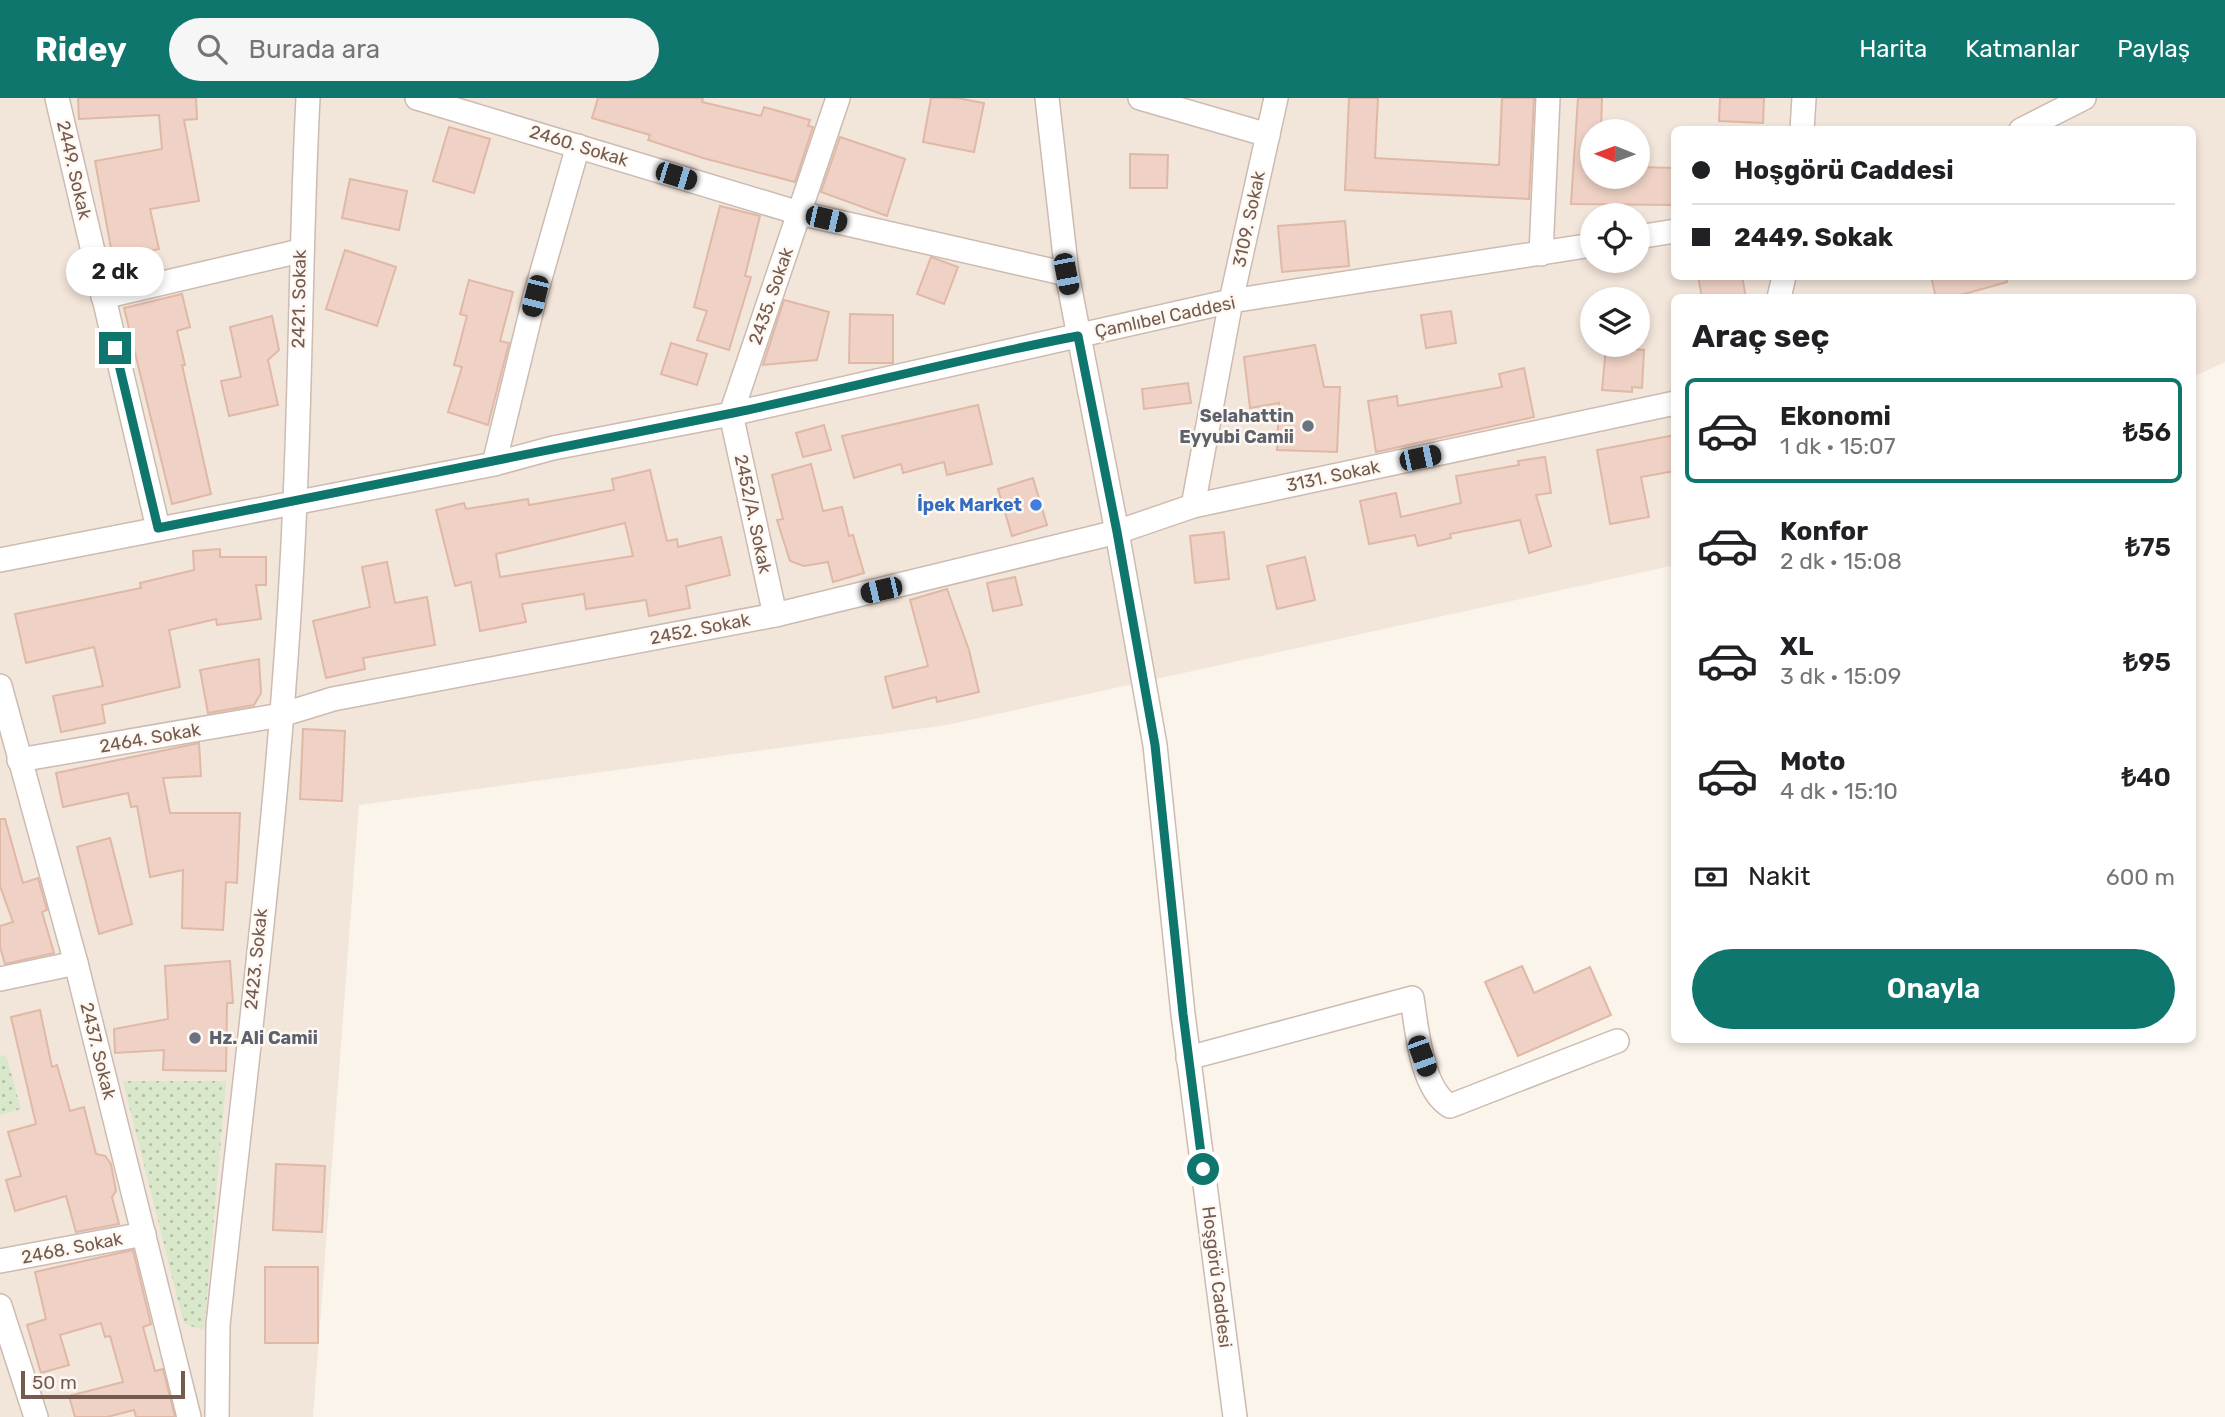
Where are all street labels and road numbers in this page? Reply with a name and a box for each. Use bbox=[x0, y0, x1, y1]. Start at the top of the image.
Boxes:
street label: 2449. Sokak bbox=[52, 118, 96, 222]
street label: 2460. Sokak bbox=[527, 121, 632, 172]
street label: 3109. Sokak bbox=[1228, 168, 1270, 269]
street label: 2435. Sokak bbox=[744, 244, 798, 348]
street label: 2421. Sokak bbox=[287, 249, 311, 349]
street label: Çamlıbel Caddesi bbox=[1093, 291, 1237, 343]
street label: 2452/A. Sokak bbox=[730, 452, 777, 576]
street label: 3131. Sokak bbox=[1284, 455, 1383, 497]
street label: 2452. Sokak bbox=[648, 608, 753, 649]
street label: 2464. Sokak bbox=[98, 718, 203, 758]
street label: 2423. Sokak bbox=[240, 907, 272, 1011]
street label: 2437. Sokak bbox=[75, 1000, 121, 1102]
street label: Hoşgörü Caddesi bbox=[1197, 1205, 1237, 1349]
street label: 2468. Sokak bbox=[20, 1227, 125, 1269]

